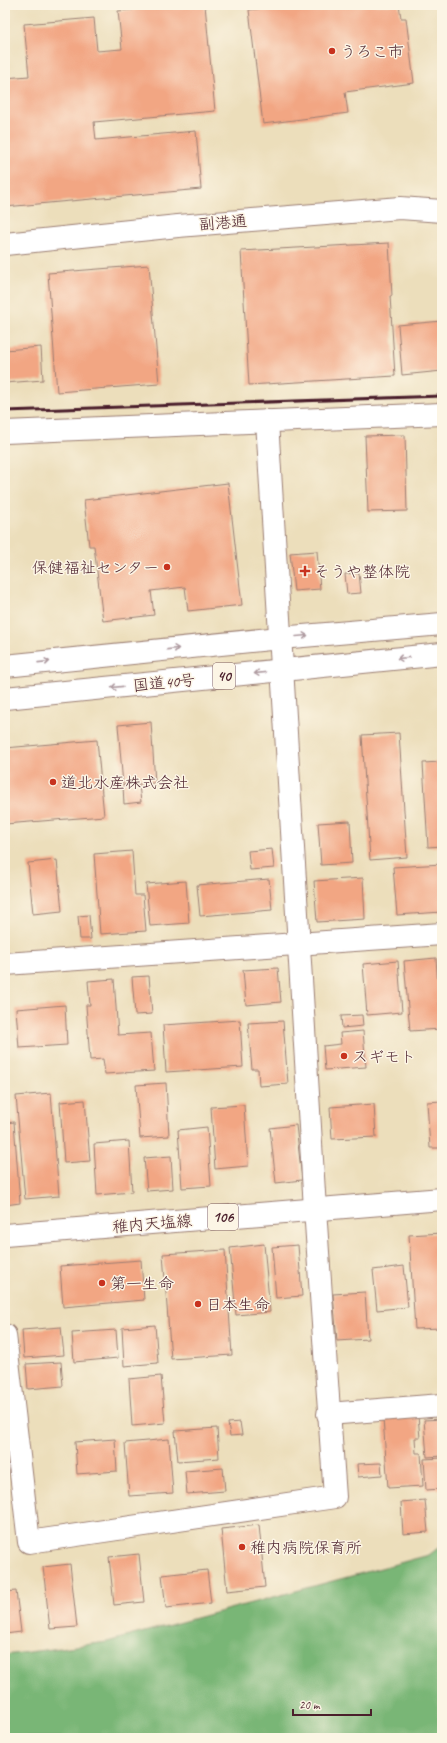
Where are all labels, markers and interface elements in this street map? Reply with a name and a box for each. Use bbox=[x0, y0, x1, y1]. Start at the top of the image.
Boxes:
place label: うろこ市 bbox=[340, 42, 404, 62]
marker: うろこ市 bbox=[327, 46, 337, 56]
street label: 副港通 bbox=[198, 211, 248, 235]
place label: 保健福祉センター bbox=[32, 558, 159, 578]
marker: 保健福祉センター bbox=[162, 562, 172, 572]
place label: そうや整体院 bbox=[314, 562, 410, 582]
marker: そうや整体院 bbox=[299, 565, 311, 577]
one-way arrow bbox=[295, 632, 308, 639]
one-way arrow bbox=[166, 645, 179, 653]
one-way arrow bbox=[397, 655, 410, 662]
one-way arrow bbox=[37, 659, 50, 666]
road number: 40 bbox=[213, 663, 235, 689]
one-way arrow bbox=[254, 669, 267, 677]
street label: 国道40号 bbox=[132, 670, 196, 696]
one-way arrow bbox=[111, 683, 124, 691]
place label: 道北水産株式会社 bbox=[61, 773, 189, 793]
marker: 道北水産株式会社 bbox=[48, 777, 58, 787]
place label: スギモト bbox=[352, 1047, 416, 1067]
marker: スギモト bbox=[339, 1051, 349, 1061]
road number: 106 bbox=[208, 1204, 238, 1230]
street label: 稚内天塩線 bbox=[111, 1211, 193, 1237]
place label: 第一生命 bbox=[110, 1274, 174, 1294]
marker: 第一生命 bbox=[97, 1278, 107, 1288]
place label: 日本生命 bbox=[206, 1295, 270, 1315]
marker: 日本生命 bbox=[193, 1299, 203, 1309]
place label: 稚内病院保育所 bbox=[250, 1538, 362, 1558]
marker: 稚内病院保育所 bbox=[237, 1542, 247, 1552]
scale bar bbox=[293, 1691, 371, 1717]
text: 20 m bbox=[299, 1697, 321, 1713]

